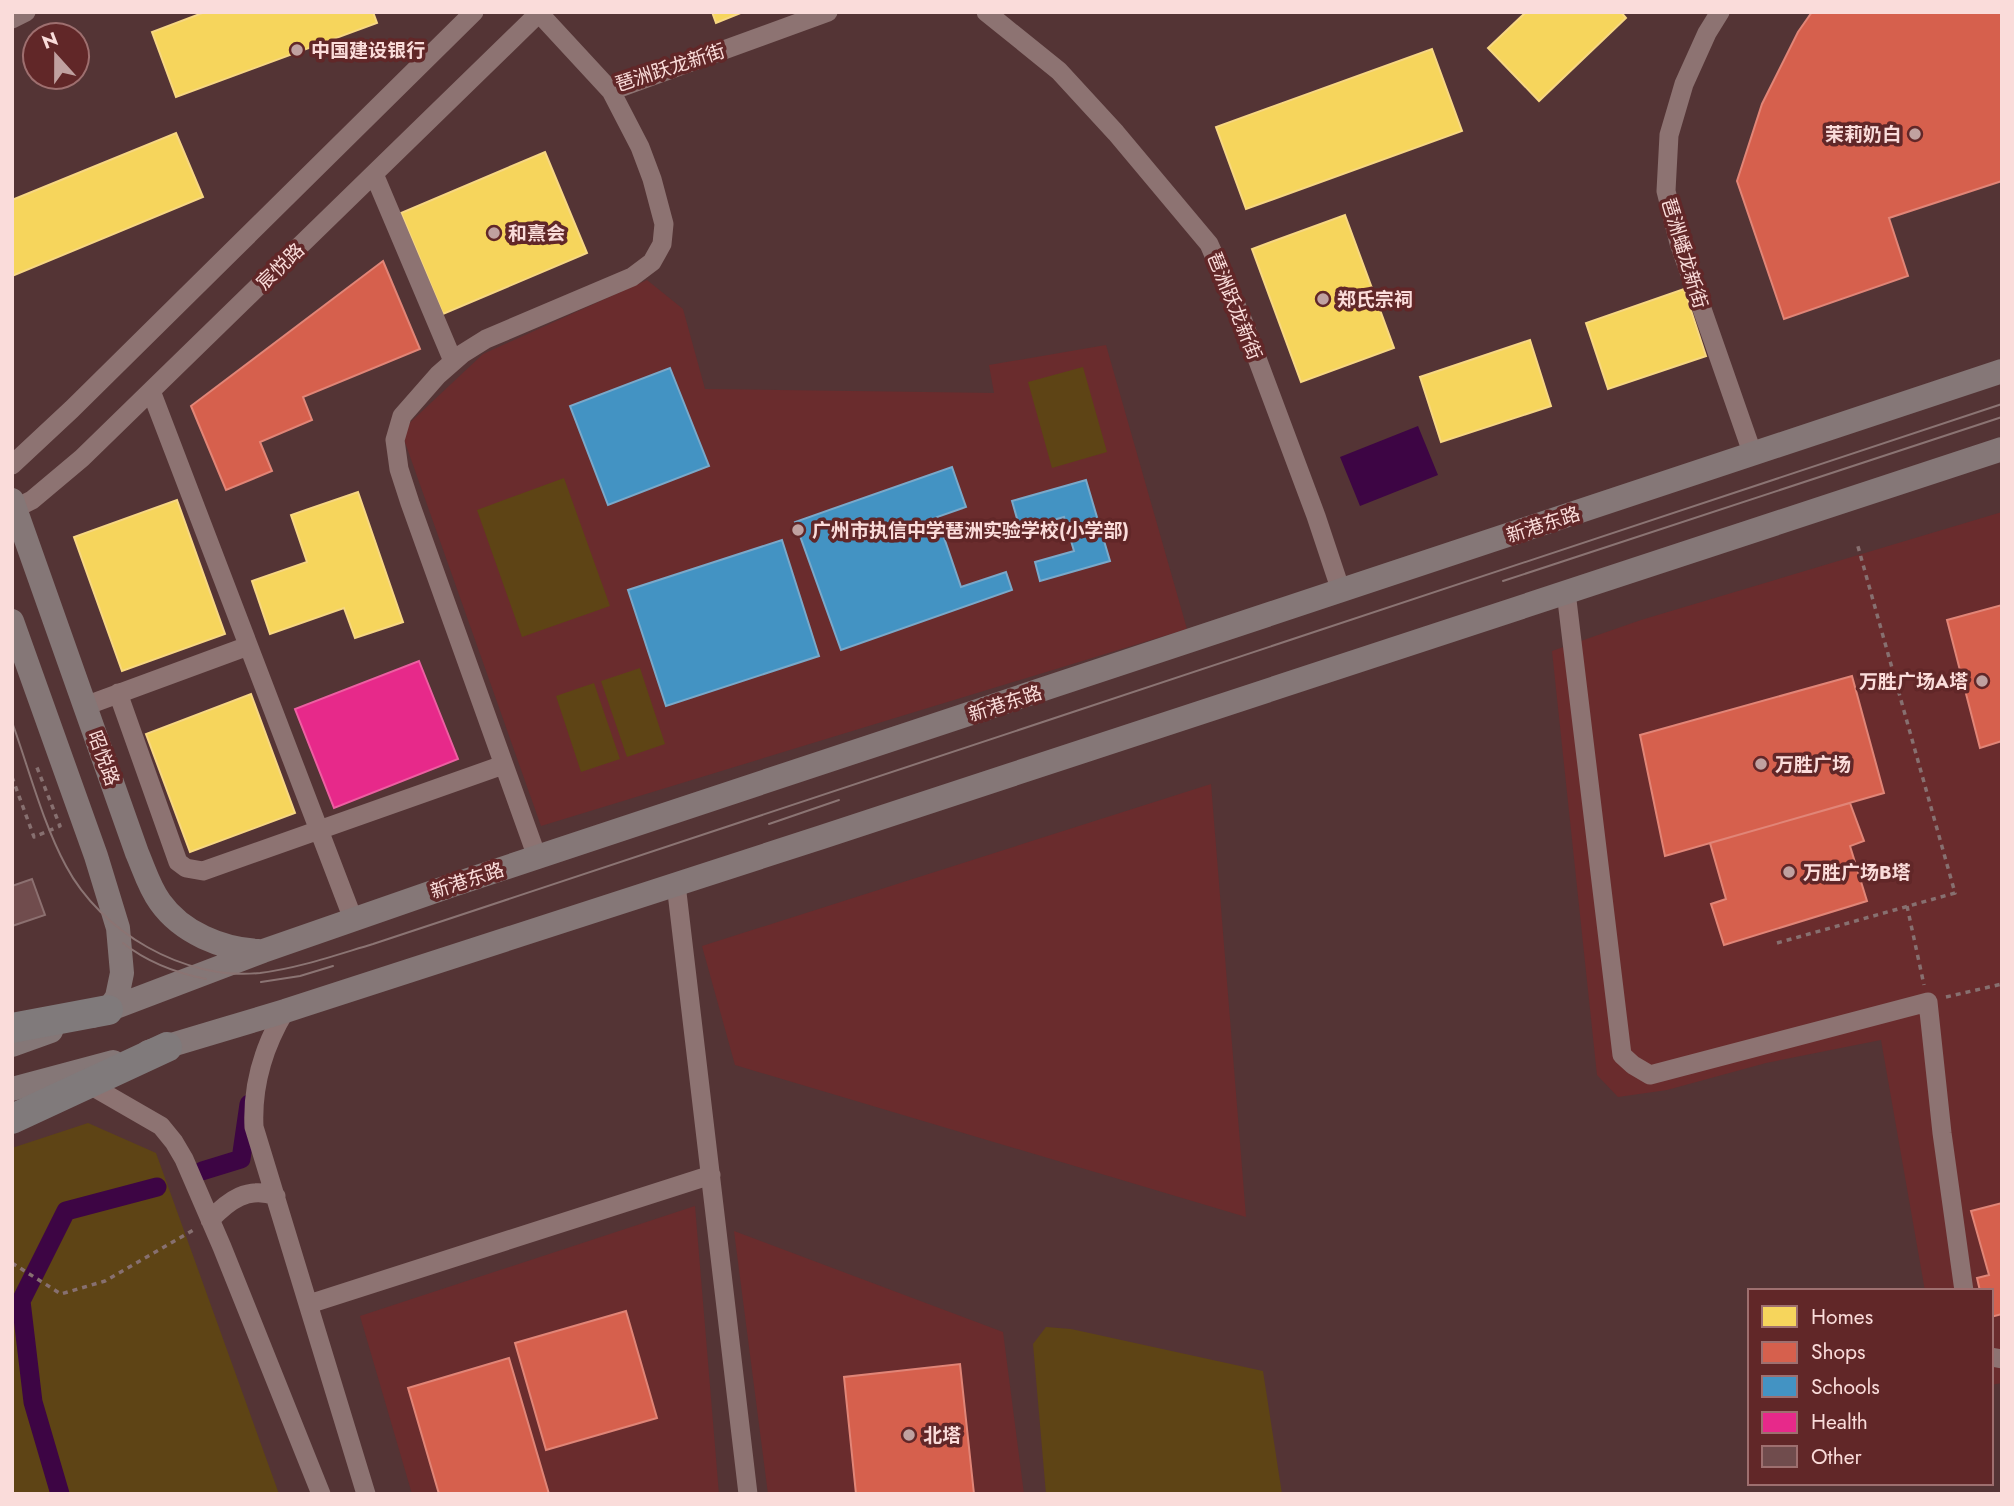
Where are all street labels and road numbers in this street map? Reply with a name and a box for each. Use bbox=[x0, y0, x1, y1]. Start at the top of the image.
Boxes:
street label: 琶洲跃龙新街 bbox=[612, 37, 729, 98]
street label: 琶洲蟠龙新街 bbox=[1655, 195, 1714, 312]
street label: 宸悦路 bbox=[250, 237, 310, 296]
street label: 琶洲跃龙新街 bbox=[1201, 248, 1268, 364]
street label: 新港东路 bbox=[1503, 500, 1583, 549]
street label: 新港东路 bbox=[965, 679, 1045, 728]
street label: 昭悦路 bbox=[81, 727, 126, 790]
street label: 新港东路 bbox=[427, 856, 507, 905]

